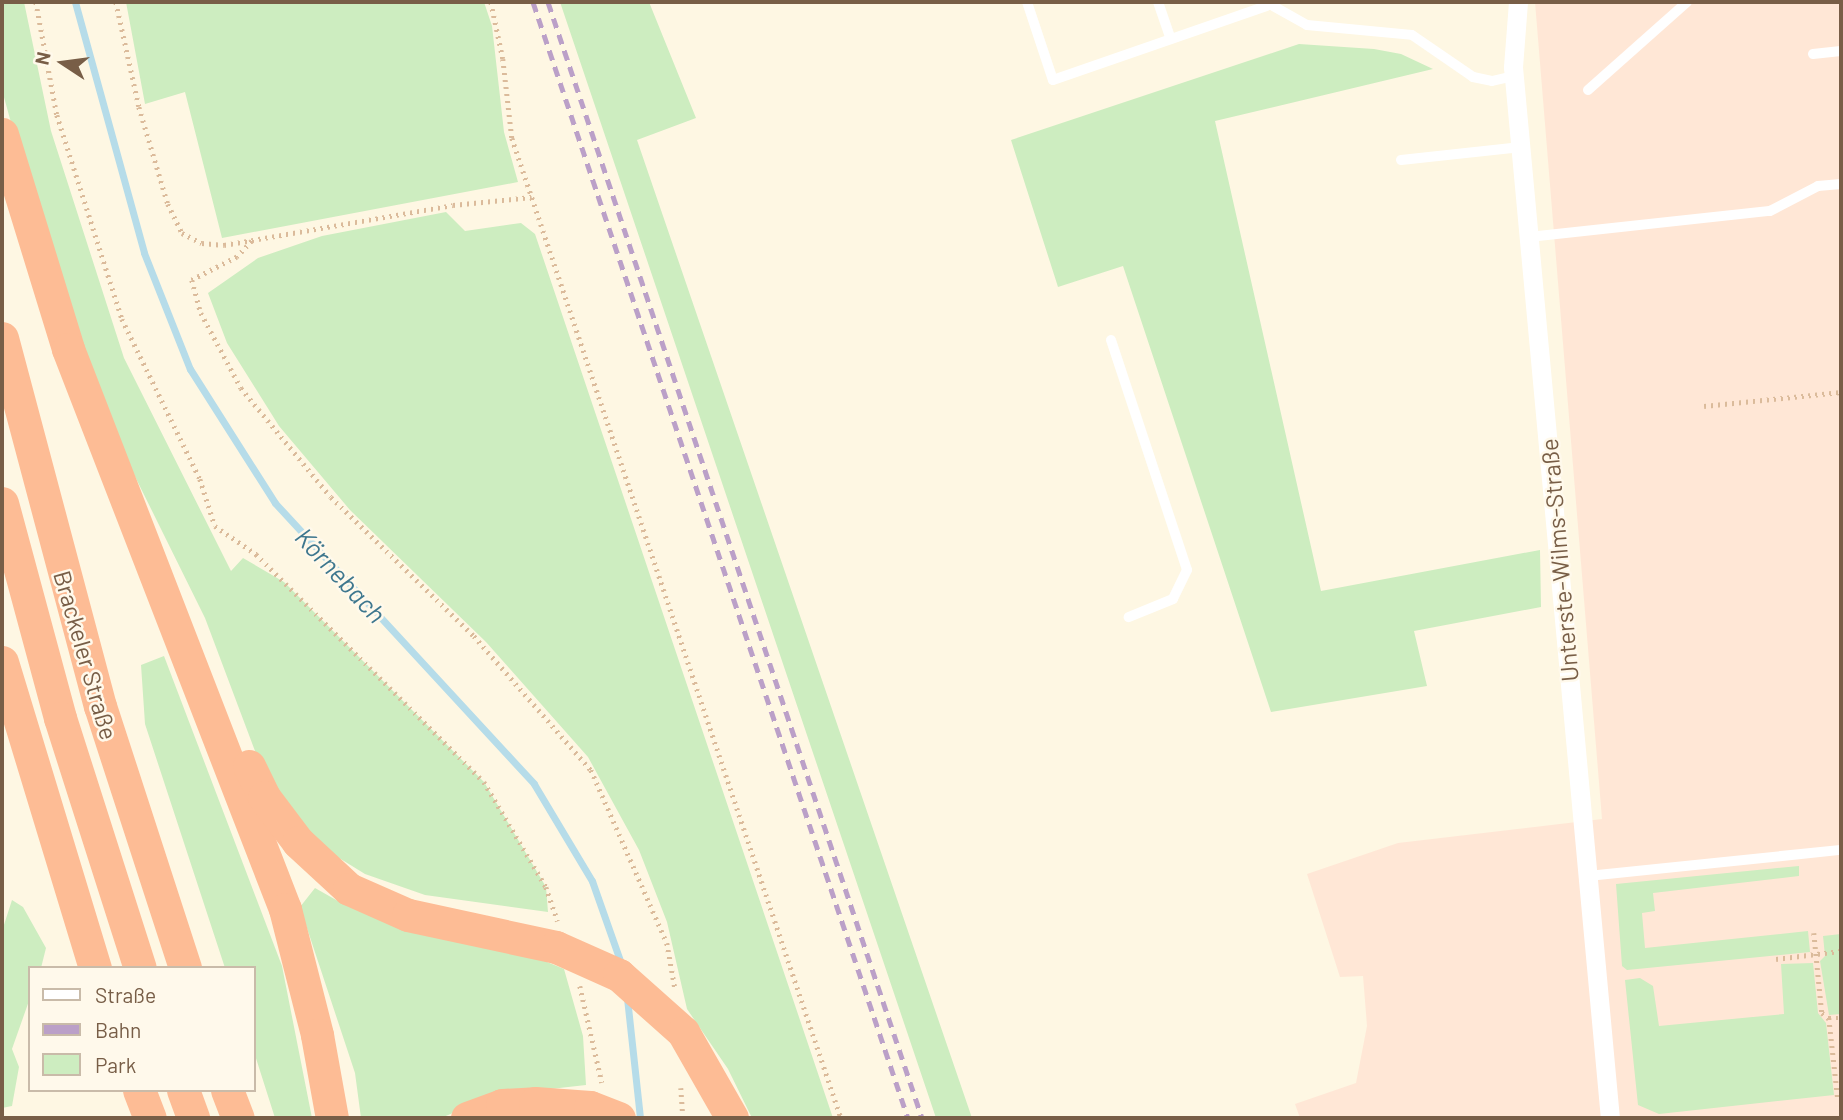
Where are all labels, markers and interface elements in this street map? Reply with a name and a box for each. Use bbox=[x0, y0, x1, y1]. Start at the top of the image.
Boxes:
north arrow bbox=[28, 28, 98, 98]
text: N bbox=[29, 49, 55, 67]
street label: Unterste-Wilms-Straße bbox=[1534, 437, 1584, 683]
water label: Körnebach bbox=[289, 521, 393, 629]
street label: Brackeler Straße bbox=[48, 567, 124, 743]
legend bbox=[28, 966, 256, 1092]
text: Straße bbox=[95, 982, 156, 1007]
text: Bahn bbox=[95, 1017, 141, 1042]
text: Park bbox=[95, 1052, 136, 1077]

